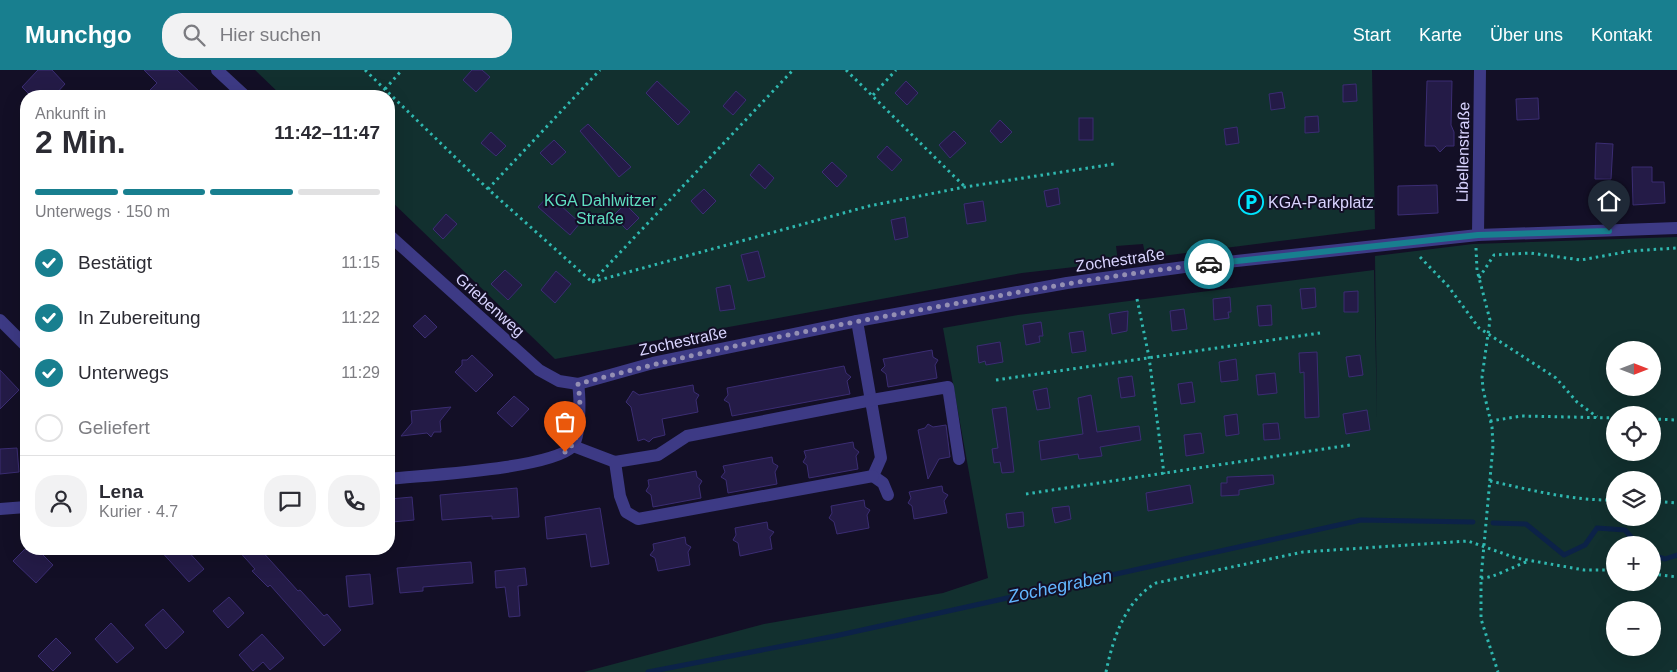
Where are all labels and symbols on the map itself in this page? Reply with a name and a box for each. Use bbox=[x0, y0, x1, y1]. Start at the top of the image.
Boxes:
street label: Libellenstraße bbox=[1454, 102, 1472, 202]
pin bbox=[1588, 180, 1630, 231]
parking icon: KGA-Parkplatz bbox=[1238, 189, 1264, 215]
park label: KGA Dahlwitzer Straße bbox=[544, 192, 657, 227]
place label: KGA-Parkplatz bbox=[1268, 194, 1374, 211]
courier bbox=[1184, 239, 1234, 289]
street label: Zochestraße bbox=[1074, 245, 1166, 275]
street label: Griebenweg bbox=[452, 270, 528, 340]
street label: Zochestraße bbox=[637, 323, 729, 359]
north arrow bbox=[1606, 341, 1661, 396]
pin bbox=[544, 401, 586, 452]
water label: Zochegraben bbox=[1005, 565, 1114, 607]

